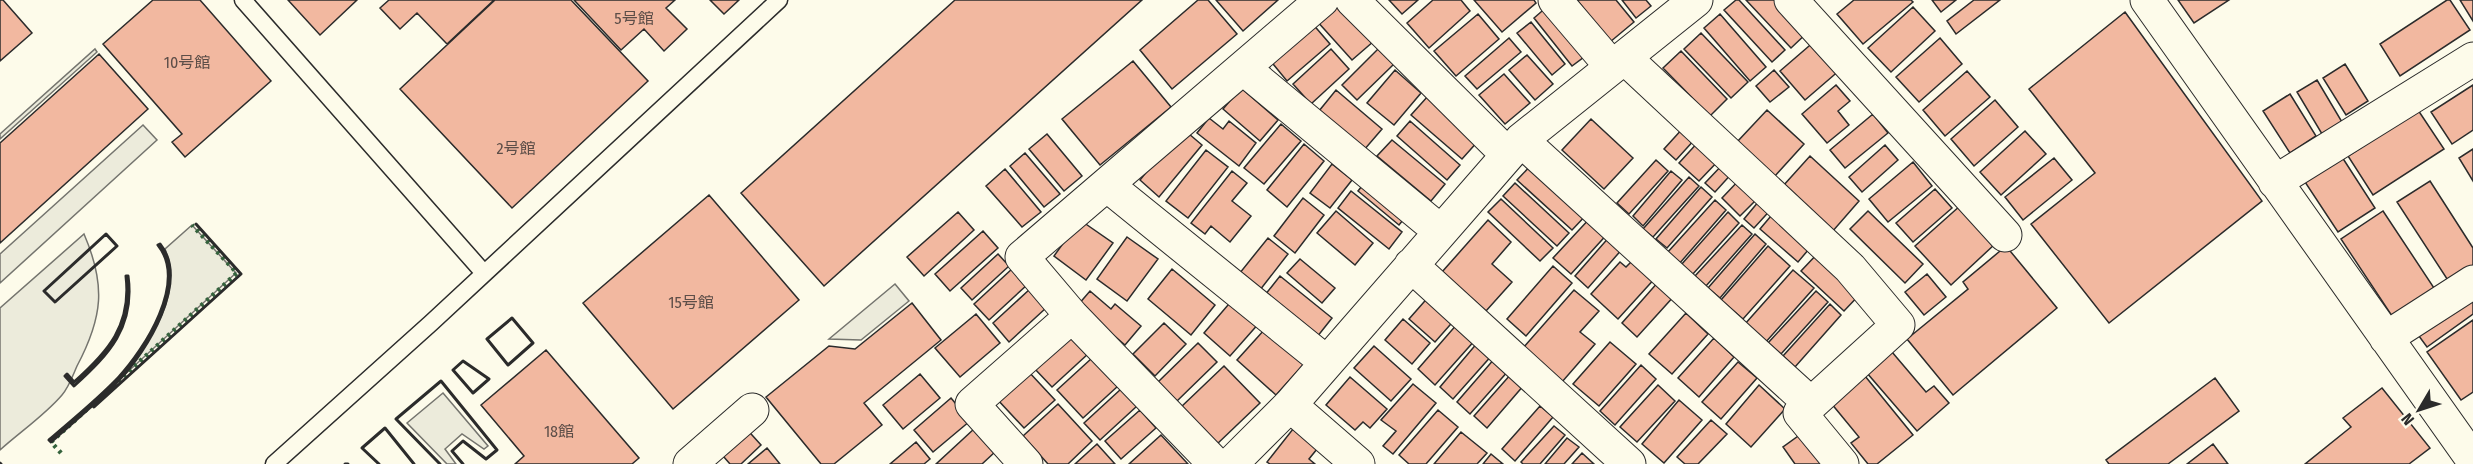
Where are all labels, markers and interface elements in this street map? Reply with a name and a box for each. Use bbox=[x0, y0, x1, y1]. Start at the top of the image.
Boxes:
house number: 5号館 bbox=[614, 9, 654, 28]
house number: 10号館 bbox=[164, 53, 210, 72]
house number: 2号館 bbox=[496, 139, 536, 158]
house number: 15号館 bbox=[668, 293, 714, 312]
north arrow bbox=[2389, 380, 2449, 440]
text: N bbox=[2397, 409, 2418, 429]
house number: 18館 bbox=[544, 422, 574, 441]

